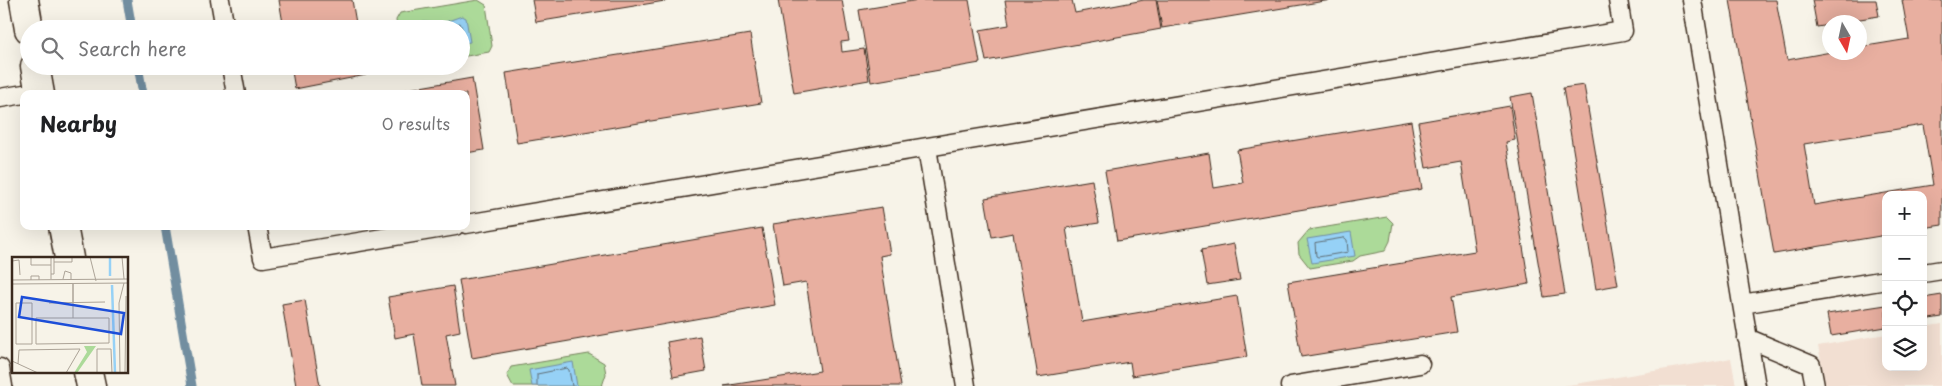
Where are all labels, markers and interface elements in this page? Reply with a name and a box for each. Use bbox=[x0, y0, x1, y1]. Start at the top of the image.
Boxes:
north arrow bbox=[1822, 15, 1867, 60]
search box bbox=[20, 20, 470, 75]
icon: search bbox=[38, 34, 66, 62]
text: Search here bbox=[78, 34, 187, 62]
text: Nearby bbox=[40, 107, 117, 139]
text: 0 results bbox=[382, 111, 450, 135]
map controls bbox=[1882, 191, 1927, 371]
button: + bbox=[1882, 191, 1927, 236]
button: − bbox=[1882, 236, 1927, 281]
inset map bbox=[12, 257, 129, 374]
button: locate bbox=[1882, 281, 1927, 326]
button: layers bbox=[1882, 326, 1927, 371]

